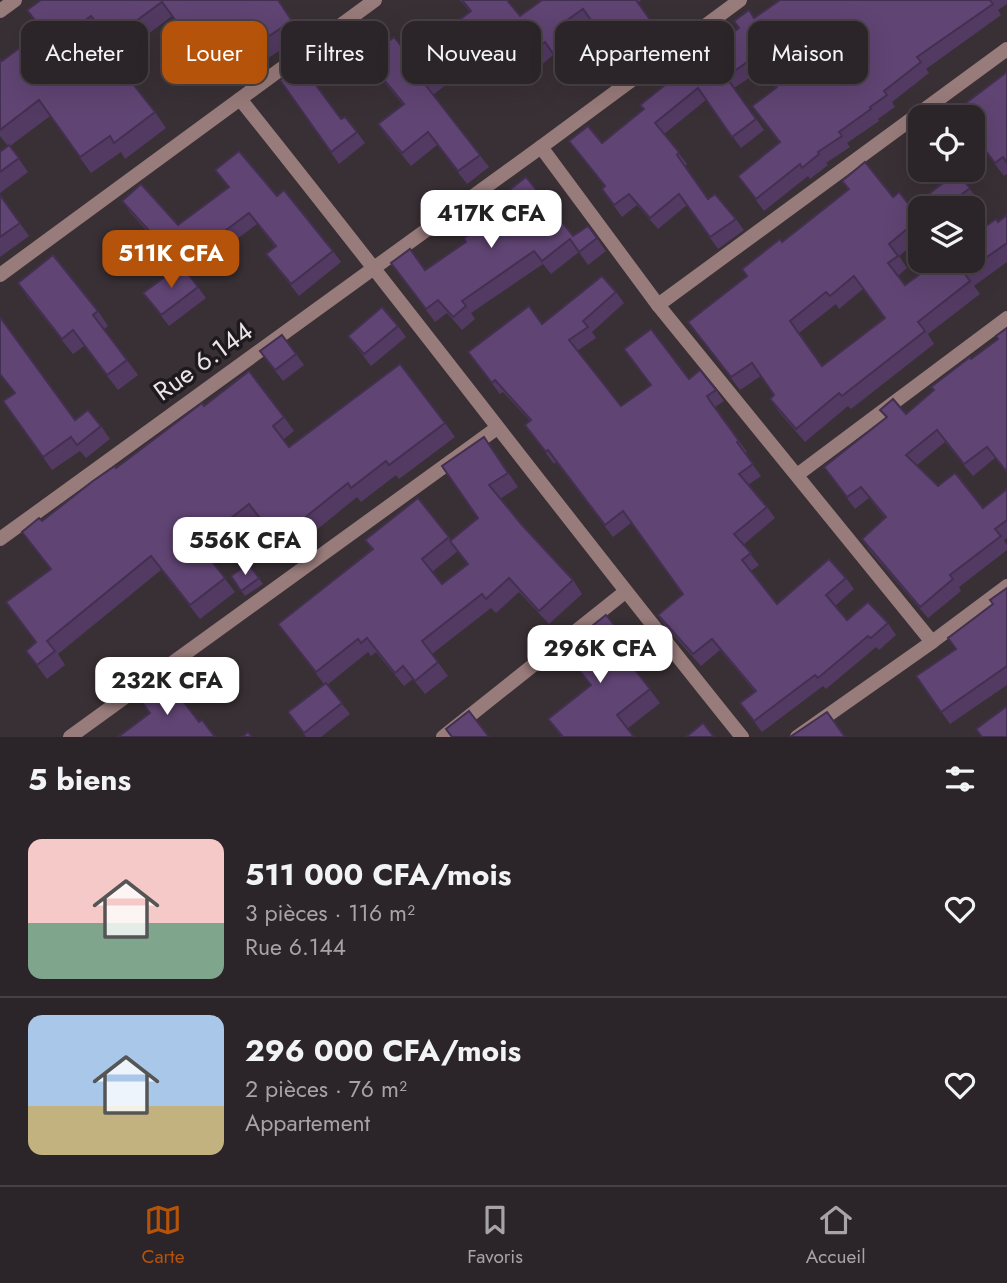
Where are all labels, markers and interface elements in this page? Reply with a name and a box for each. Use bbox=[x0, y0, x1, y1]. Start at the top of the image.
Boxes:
chip: Acheter bbox=[21, 21, 148, 84]
chip: Louer bbox=[162, 21, 267, 84]
chip: Filtres bbox=[281, 21, 388, 84]
chip: Nouveau bbox=[402, 21, 541, 84]
chip: Appartement bbox=[555, 21, 734, 84]
chip: Maison bbox=[748, 21, 868, 84]
map controls bbox=[908, 105, 985, 273]
button: locate bbox=[908, 105, 985, 182]
pin: 417K CFA bbox=[419, 190, 563, 250]
text: 417K CFA bbox=[437, 196, 545, 230]
button: layers bbox=[908, 196, 985, 273]
pin: 511K CFA bbox=[99, 230, 243, 290]
text: 511K CFA bbox=[118, 236, 224, 270]
street label: Rue 6.144 bbox=[146, 312, 260, 410]
pin: 556K CFA bbox=[173, 518, 317, 577]
text: 556K CFA bbox=[189, 523, 301, 557]
pin: 296K CFA bbox=[528, 626, 672, 685]
text: 296K CFA bbox=[544, 631, 656, 665]
pin: 232K CFA bbox=[95, 658, 239, 717]
text: 232K CFA bbox=[111, 663, 223, 697]
text: 5 biens bbox=[28, 758, 131, 801]
icon: filters bbox=[941, 760, 979, 798]
text: 511 000 CFA/mois bbox=[245, 853, 511, 896]
icon: home bbox=[84, 867, 168, 951]
icon: heart bbox=[941, 890, 979, 928]
text: 3 pièces · 116 m² bbox=[245, 896, 415, 930]
text: Rue 6.144 bbox=[245, 930, 346, 964]
text: 296 000 CFA/mois bbox=[245, 1029, 521, 1072]
icon: home bbox=[84, 1043, 168, 1127]
icon: heart bbox=[941, 1066, 979, 1104]
text: 2 pièces · 76 m² bbox=[245, 1072, 407, 1106]
text: Appartement bbox=[245, 1106, 370, 1140]
tab: Carte bbox=[141, 1201, 184, 1270]
tab: Favoris bbox=[467, 1201, 523, 1270]
tab: Accueil bbox=[806, 1201, 866, 1270]

